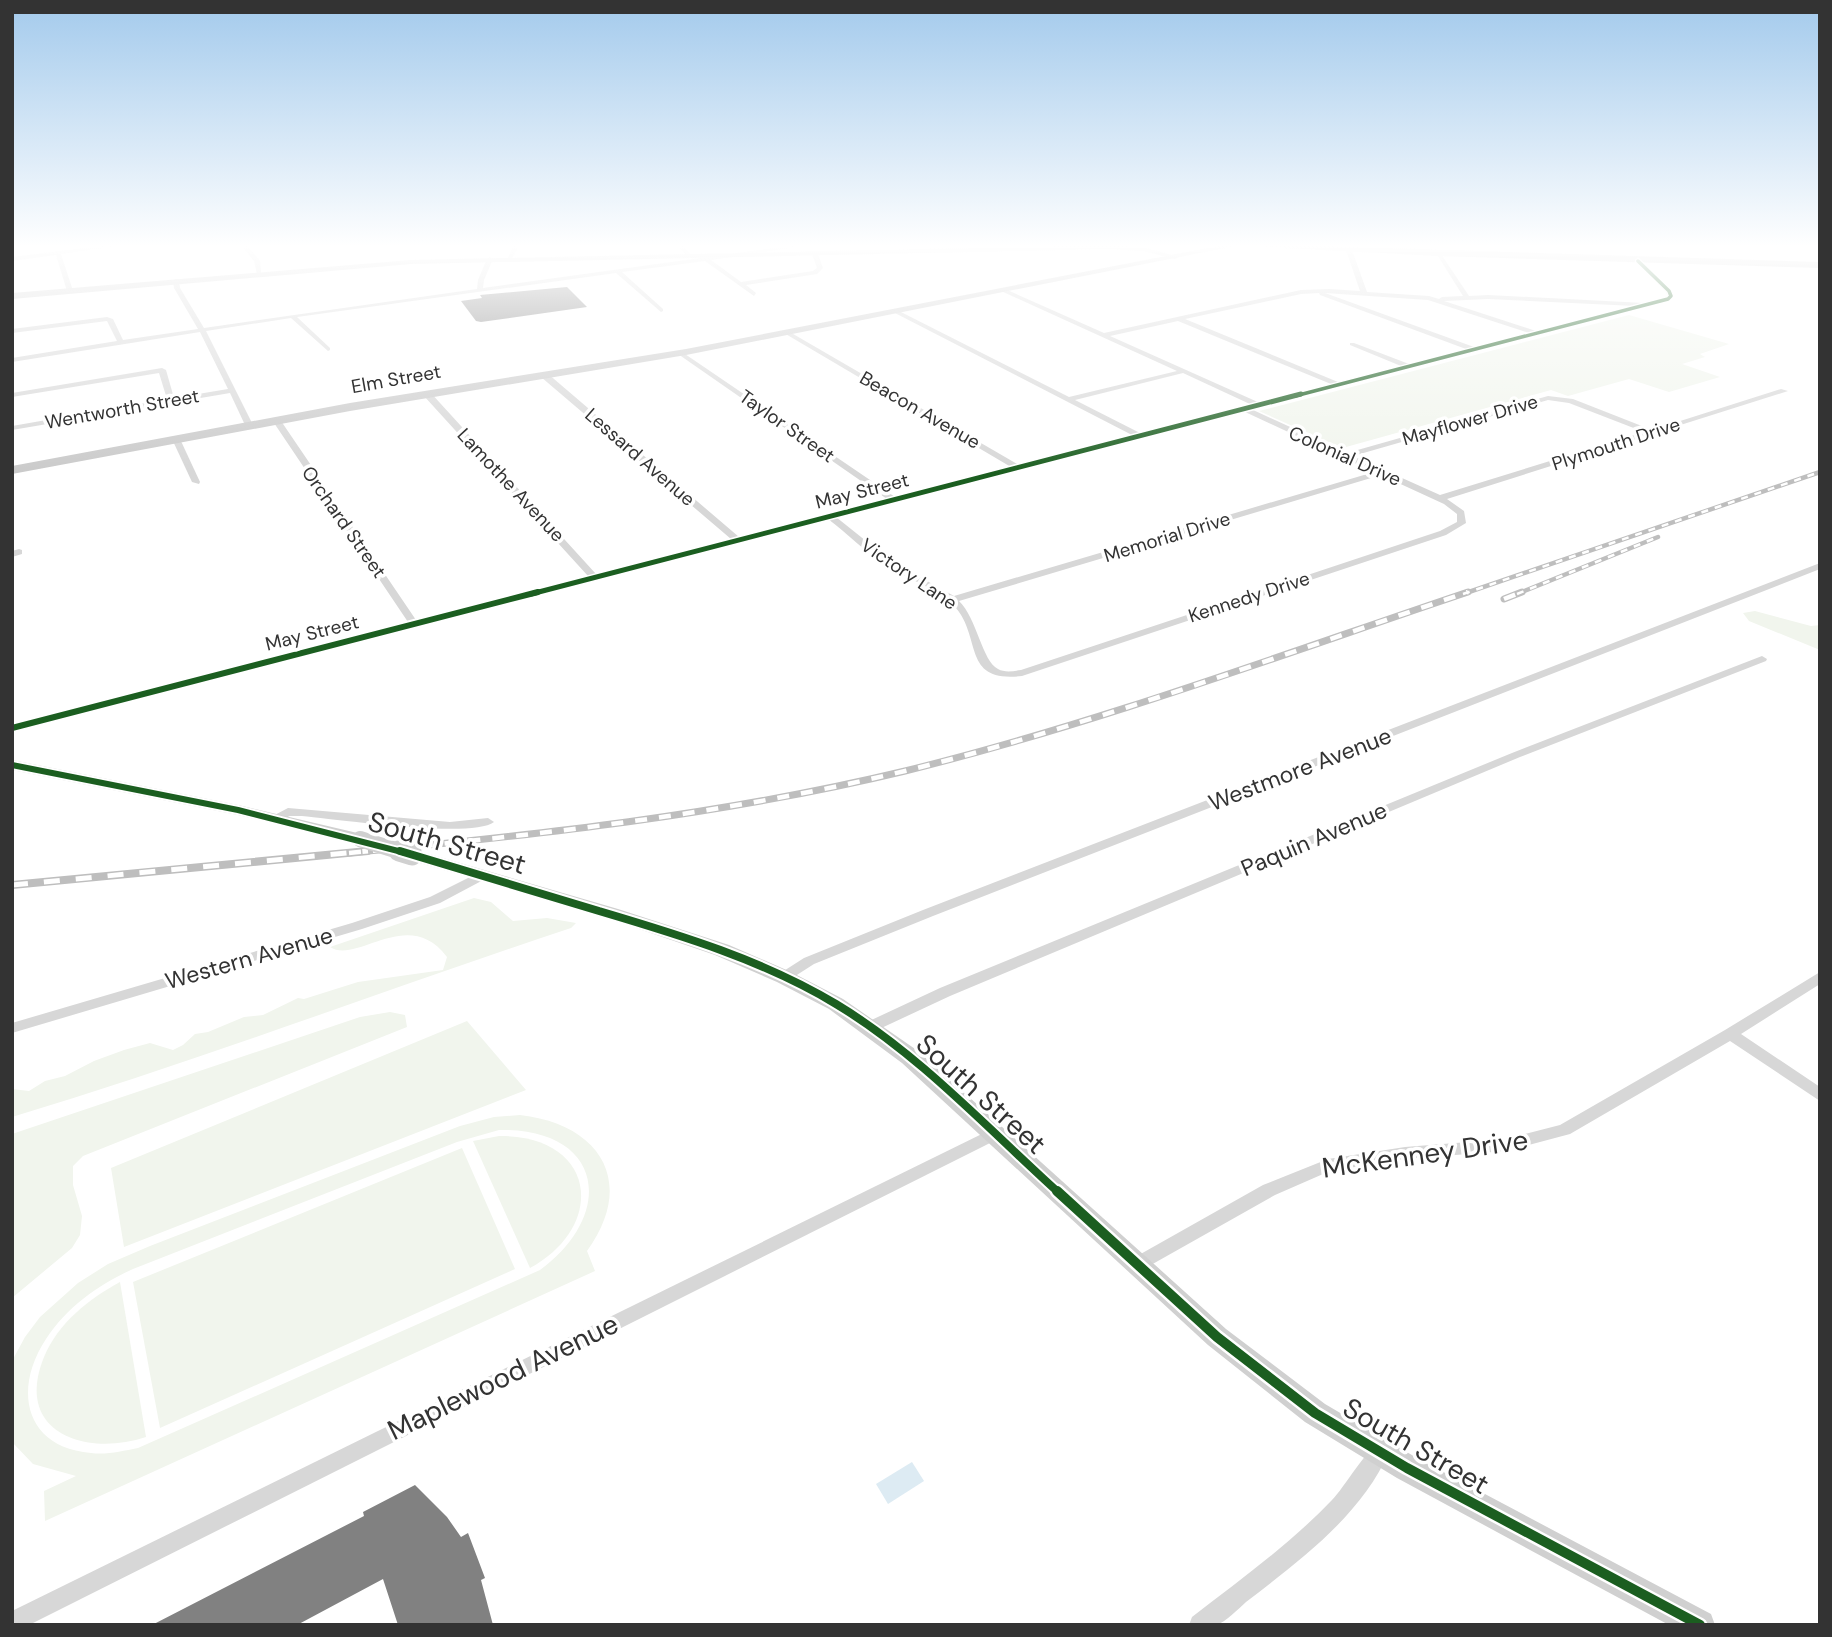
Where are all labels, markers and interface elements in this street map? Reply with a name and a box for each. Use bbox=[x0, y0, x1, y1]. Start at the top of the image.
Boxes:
street label: Elm Street bbox=[349, 359, 443, 399]
street label: Beacon Avenue bbox=[855, 365, 985, 455]
street label: Wentworth Street bbox=[43, 383, 201, 435]
street label: Taylor Street bbox=[734, 384, 840, 468]
street label: Mayflower Drive bbox=[1399, 389, 1541, 451]
street label: Lessard Avenue bbox=[580, 402, 700, 512]
street label: Plymouth Drive bbox=[1549, 412, 1683, 476]
street label: Colonial Drive bbox=[1285, 420, 1405, 492]
street label: Lamothe Avenue bbox=[452, 423, 570, 547]
street label: Orchard Street bbox=[296, 461, 392, 583]
street label: May Street bbox=[813, 467, 911, 515]
street label: Memorial Drive bbox=[1101, 506, 1233, 568]
street label: Victory Lane bbox=[856, 533, 962, 615]
street label: Kennedy Drive bbox=[1185, 566, 1313, 628]
street label: May Street bbox=[263, 609, 361, 657]
street label: Westmore Avenue bbox=[1204, 720, 1396, 818]
street label: Paquin Avenue bbox=[1236, 795, 1392, 883]
street label: South Street bbox=[364, 803, 530, 883]
street label: Western Avenue bbox=[162, 920, 336, 996]
street label: South Street bbox=[908, 1026, 1054, 1162]
street label: McKenney Drive bbox=[1320, 1121, 1530, 1187]
street label: Maplewood Avenue bbox=[382, 1305, 624, 1449]
street label: South Street bbox=[1336, 1389, 1496, 1503]

